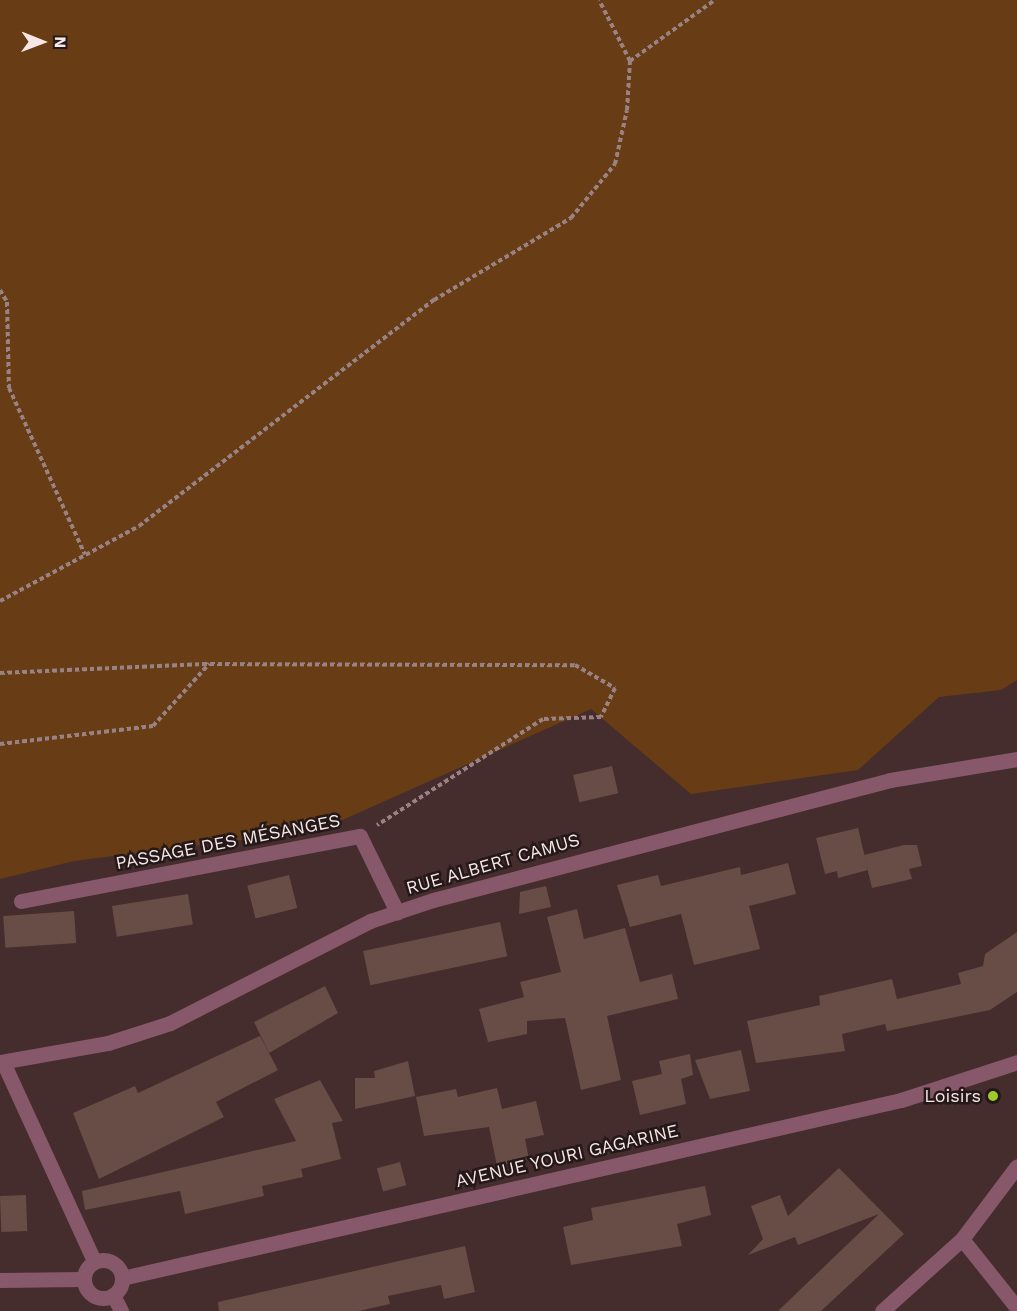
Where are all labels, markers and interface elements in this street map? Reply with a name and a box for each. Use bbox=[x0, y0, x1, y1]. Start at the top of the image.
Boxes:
north arrow bbox=[12, 12, 72, 72]
text: N bbox=[51, 36, 70, 48]
street label: PASSAGE DES MÉSANGES bbox=[114, 810, 342, 874]
street label: RUE ALBERT CAMUS bbox=[403, 829, 583, 899]
place label: Loisirs bbox=[924, 1085, 981, 1107]
marker: Loisirs bbox=[986, 1089, 1000, 1103]
street label: AVENUE YOURI GAGARINE bbox=[453, 1120, 681, 1192]

